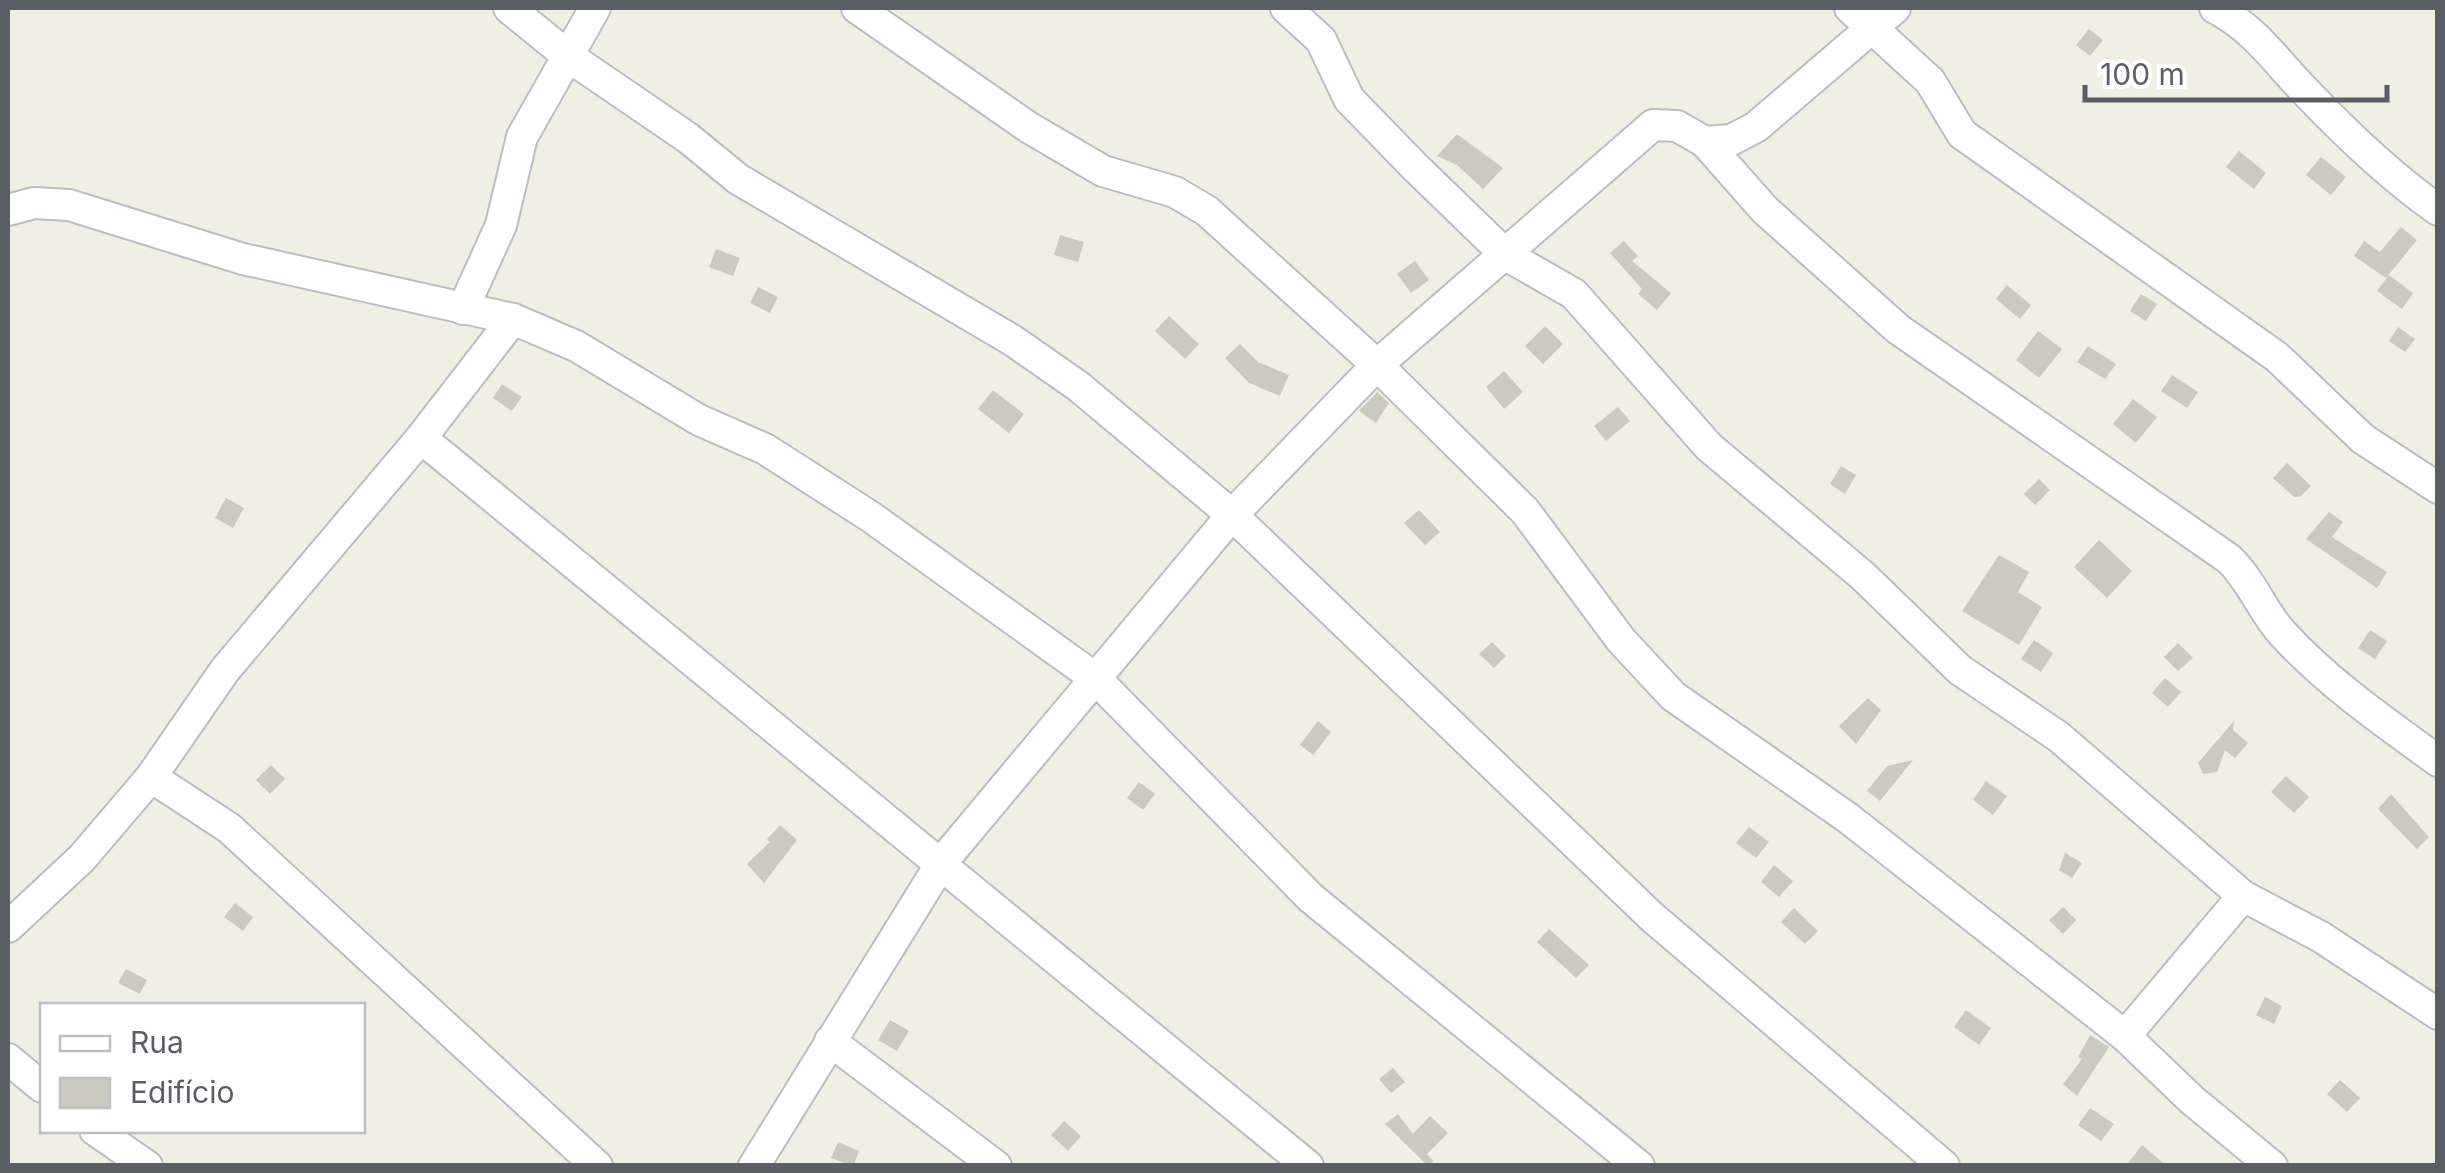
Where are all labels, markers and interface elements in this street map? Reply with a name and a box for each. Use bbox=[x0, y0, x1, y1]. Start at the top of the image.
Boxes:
scale bar bbox=[2085, 40, 2388, 102]
text: 100 m bbox=[2100, 56, 2185, 92]
legend bbox=[40, 1003, 365, 1133]
text: Rua bbox=[130, 1024, 184, 1060]
text: Edifício bbox=[130, 1074, 234, 1110]

